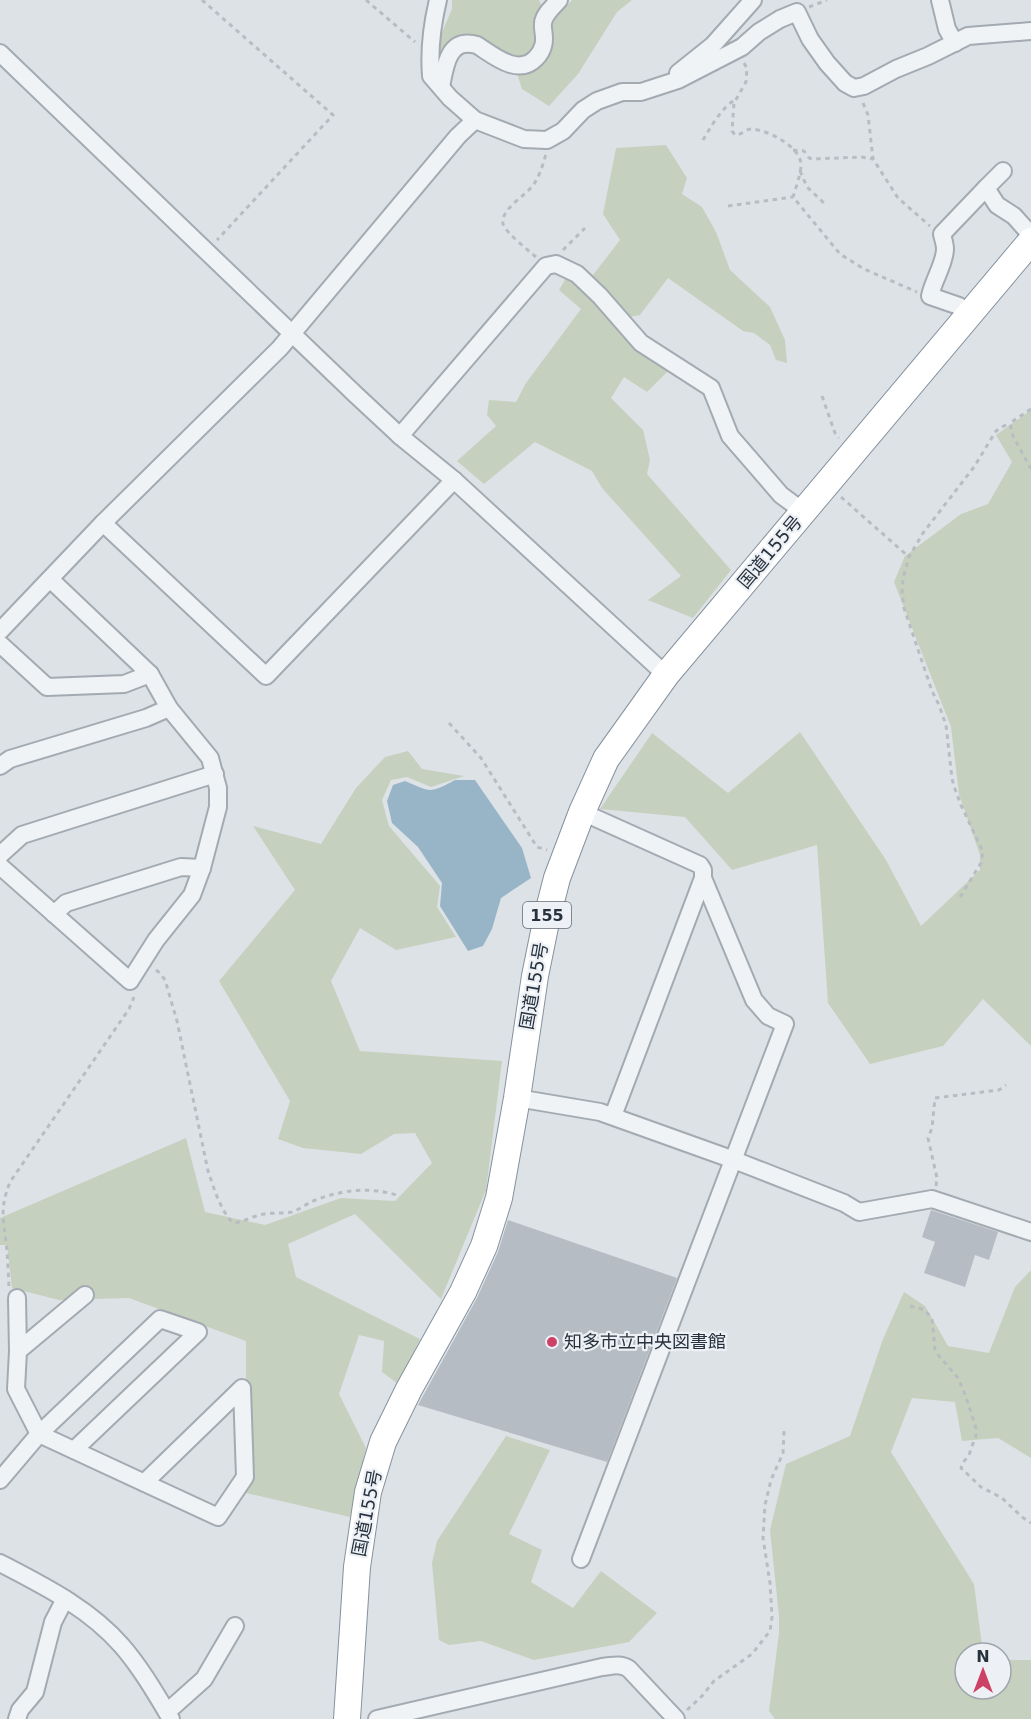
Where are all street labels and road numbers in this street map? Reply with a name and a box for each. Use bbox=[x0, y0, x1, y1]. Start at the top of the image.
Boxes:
street label: 国道155号 bbox=[733, 511, 806, 592]
road number: 155 bbox=[523, 902, 571, 928]
street label: 国道155号 bbox=[515, 941, 552, 1031]
street label: 国道155号 bbox=[348, 1468, 385, 1558]

